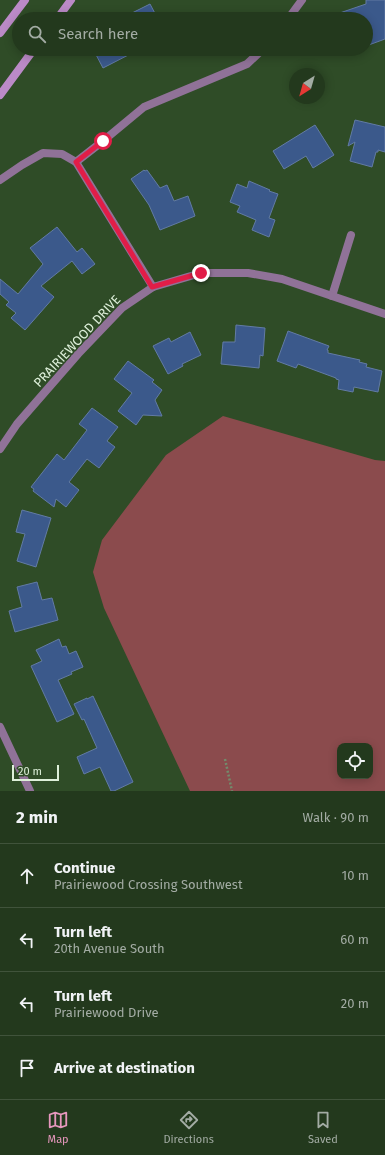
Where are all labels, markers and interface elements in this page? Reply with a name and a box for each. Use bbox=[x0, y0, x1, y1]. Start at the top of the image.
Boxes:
search box bbox=[12, 12, 373, 56]
icon: search bbox=[26, 23, 48, 45]
text: Search here bbox=[58, 25, 138, 43]
north arrow bbox=[289, 68, 325, 104]
route start bbox=[94, 132, 112, 150]
route end bbox=[192, 264, 210, 282]
street label: PRAIRIEWOOD DRIVE bbox=[31, 292, 123, 390]
map controls bbox=[337, 743, 373, 779]
button: locate bbox=[337, 743, 373, 779]
scale bar bbox=[12, 763, 59, 782]
text: 20 m bbox=[18, 765, 42, 778]
text: 2 min bbox=[16, 807, 58, 828]
text: Walk · 90 m bbox=[303, 810, 369, 825]
text: Continue bbox=[54, 859, 115, 877]
icon: ahead bbox=[16, 865, 38, 887]
text: 10 m bbox=[342, 868, 369, 883]
text: Prairiewood Crossing Southwest bbox=[54, 877, 243, 892]
text: Turn left bbox=[54, 923, 112, 941]
icon: left bbox=[16, 929, 38, 951]
text: 60 m bbox=[340, 932, 369, 947]
text: 20th Avenue South bbox=[54, 941, 165, 956]
text: Turn left bbox=[54, 987, 112, 1005]
icon: left bbox=[16, 993, 38, 1015]
text: 20 m bbox=[341, 996, 369, 1011]
text: Prairiewood Drive bbox=[54, 1005, 159, 1020]
icon: arrive bbox=[16, 1057, 38, 1079]
text: Arrive at destination bbox=[54, 1059, 195, 1077]
tab: Map bbox=[47, 1109, 69, 1146]
tab: Directions bbox=[163, 1109, 214, 1146]
tab: Saved bbox=[308, 1109, 338, 1146]

